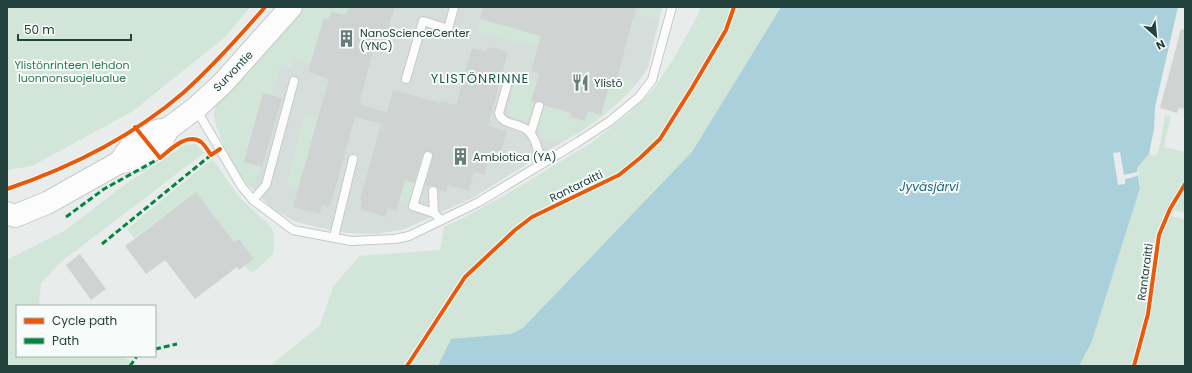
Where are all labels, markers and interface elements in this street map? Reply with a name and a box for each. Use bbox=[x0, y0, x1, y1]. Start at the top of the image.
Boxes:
scale bar bbox=[18, 16, 131, 42]
north arrow bbox=[1136, 16, 1176, 56]
text: 50 m bbox=[24, 21, 55, 38]
place label: NanoScienceCenter (YNC) bbox=[360, 25, 470, 54]
building icon: NanoScienceCenter (YNC) bbox=[337, 29, 357, 49]
text: N bbox=[1153, 36, 1168, 54]
street label: Survontie bbox=[209, 47, 257, 95]
park label: Ylistönrinteen lehdon luonnonsuojelualue bbox=[14, 57, 130, 86]
district label: YLISTÖNRINNE bbox=[431, 69, 529, 88]
restaurant icon: Ylistö bbox=[571, 73, 591, 93]
place label: Ylistö bbox=[594, 75, 623, 91]
building icon: Ambiotica (YA) bbox=[450, 147, 470, 167]
place label: Ambiotica (YA) bbox=[473, 149, 557, 165]
street label: Rantaraitti bbox=[547, 166, 606, 206]
water label: Jyväsjärvi bbox=[899, 178, 960, 195]
street label: Rantaraitti bbox=[1133, 242, 1157, 302]
legend bbox=[16, 305, 156, 357]
text: Cycle path bbox=[52, 312, 117, 329]
text: Path bbox=[52, 332, 79, 349]

